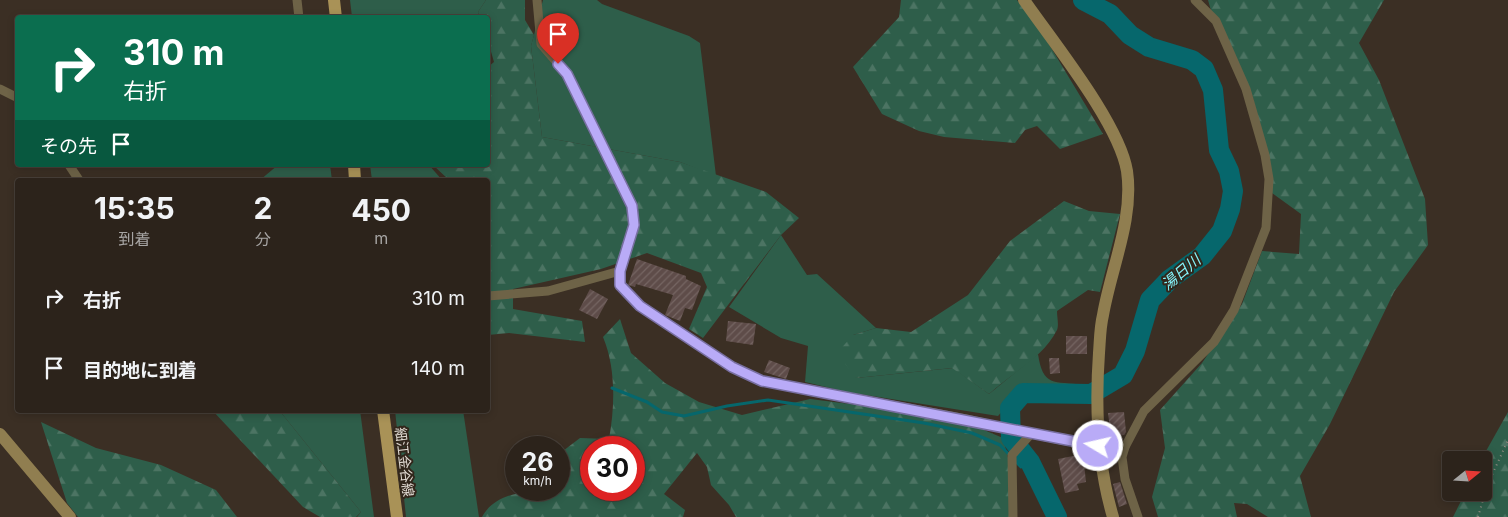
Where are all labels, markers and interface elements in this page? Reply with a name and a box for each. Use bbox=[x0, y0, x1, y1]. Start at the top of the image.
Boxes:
pin bbox=[537, 13, 579, 64]
icon: arrive bbox=[544, 20, 572, 48]
text: 310 m bbox=[123, 31, 225, 73]
icon: right bbox=[40, 35, 105, 100]
text: 右折 bbox=[123, 78, 167, 104]
icon: arrive bbox=[107, 130, 135, 158]
text: その先 bbox=[40, 135, 97, 158]
text: 15:35 bbox=[94, 190, 175, 226]
text: 2 bbox=[254, 190, 272, 226]
text: 450 bbox=[351, 192, 411, 228]
text: m bbox=[374, 228, 388, 248]
text: 到着 bbox=[118, 229, 150, 249]
text: 分 bbox=[255, 229, 271, 249]
water label: 湯日川 bbox=[1158, 249, 1206, 294]
icon: right bbox=[40, 284, 68, 312]
text: 310 m bbox=[412, 287, 465, 310]
text: 右折 bbox=[83, 289, 121, 312]
icon: arrive bbox=[40, 354, 68, 382]
text: 140 m bbox=[411, 357, 465, 380]
text: 目的地に到着 bbox=[83, 359, 197, 382]
position arrow bbox=[1071, 419, 1123, 471]
street label: 細江金谷線 bbox=[392, 426, 418, 498]
speed limit sign: 30 bbox=[580, 436, 645, 501]
text: 26 bbox=[522, 447, 553, 477]
north arrow bbox=[1442, 451, 1492, 501]
map controls bbox=[1442, 451, 1492, 501]
text: km/h bbox=[523, 473, 552, 488]

